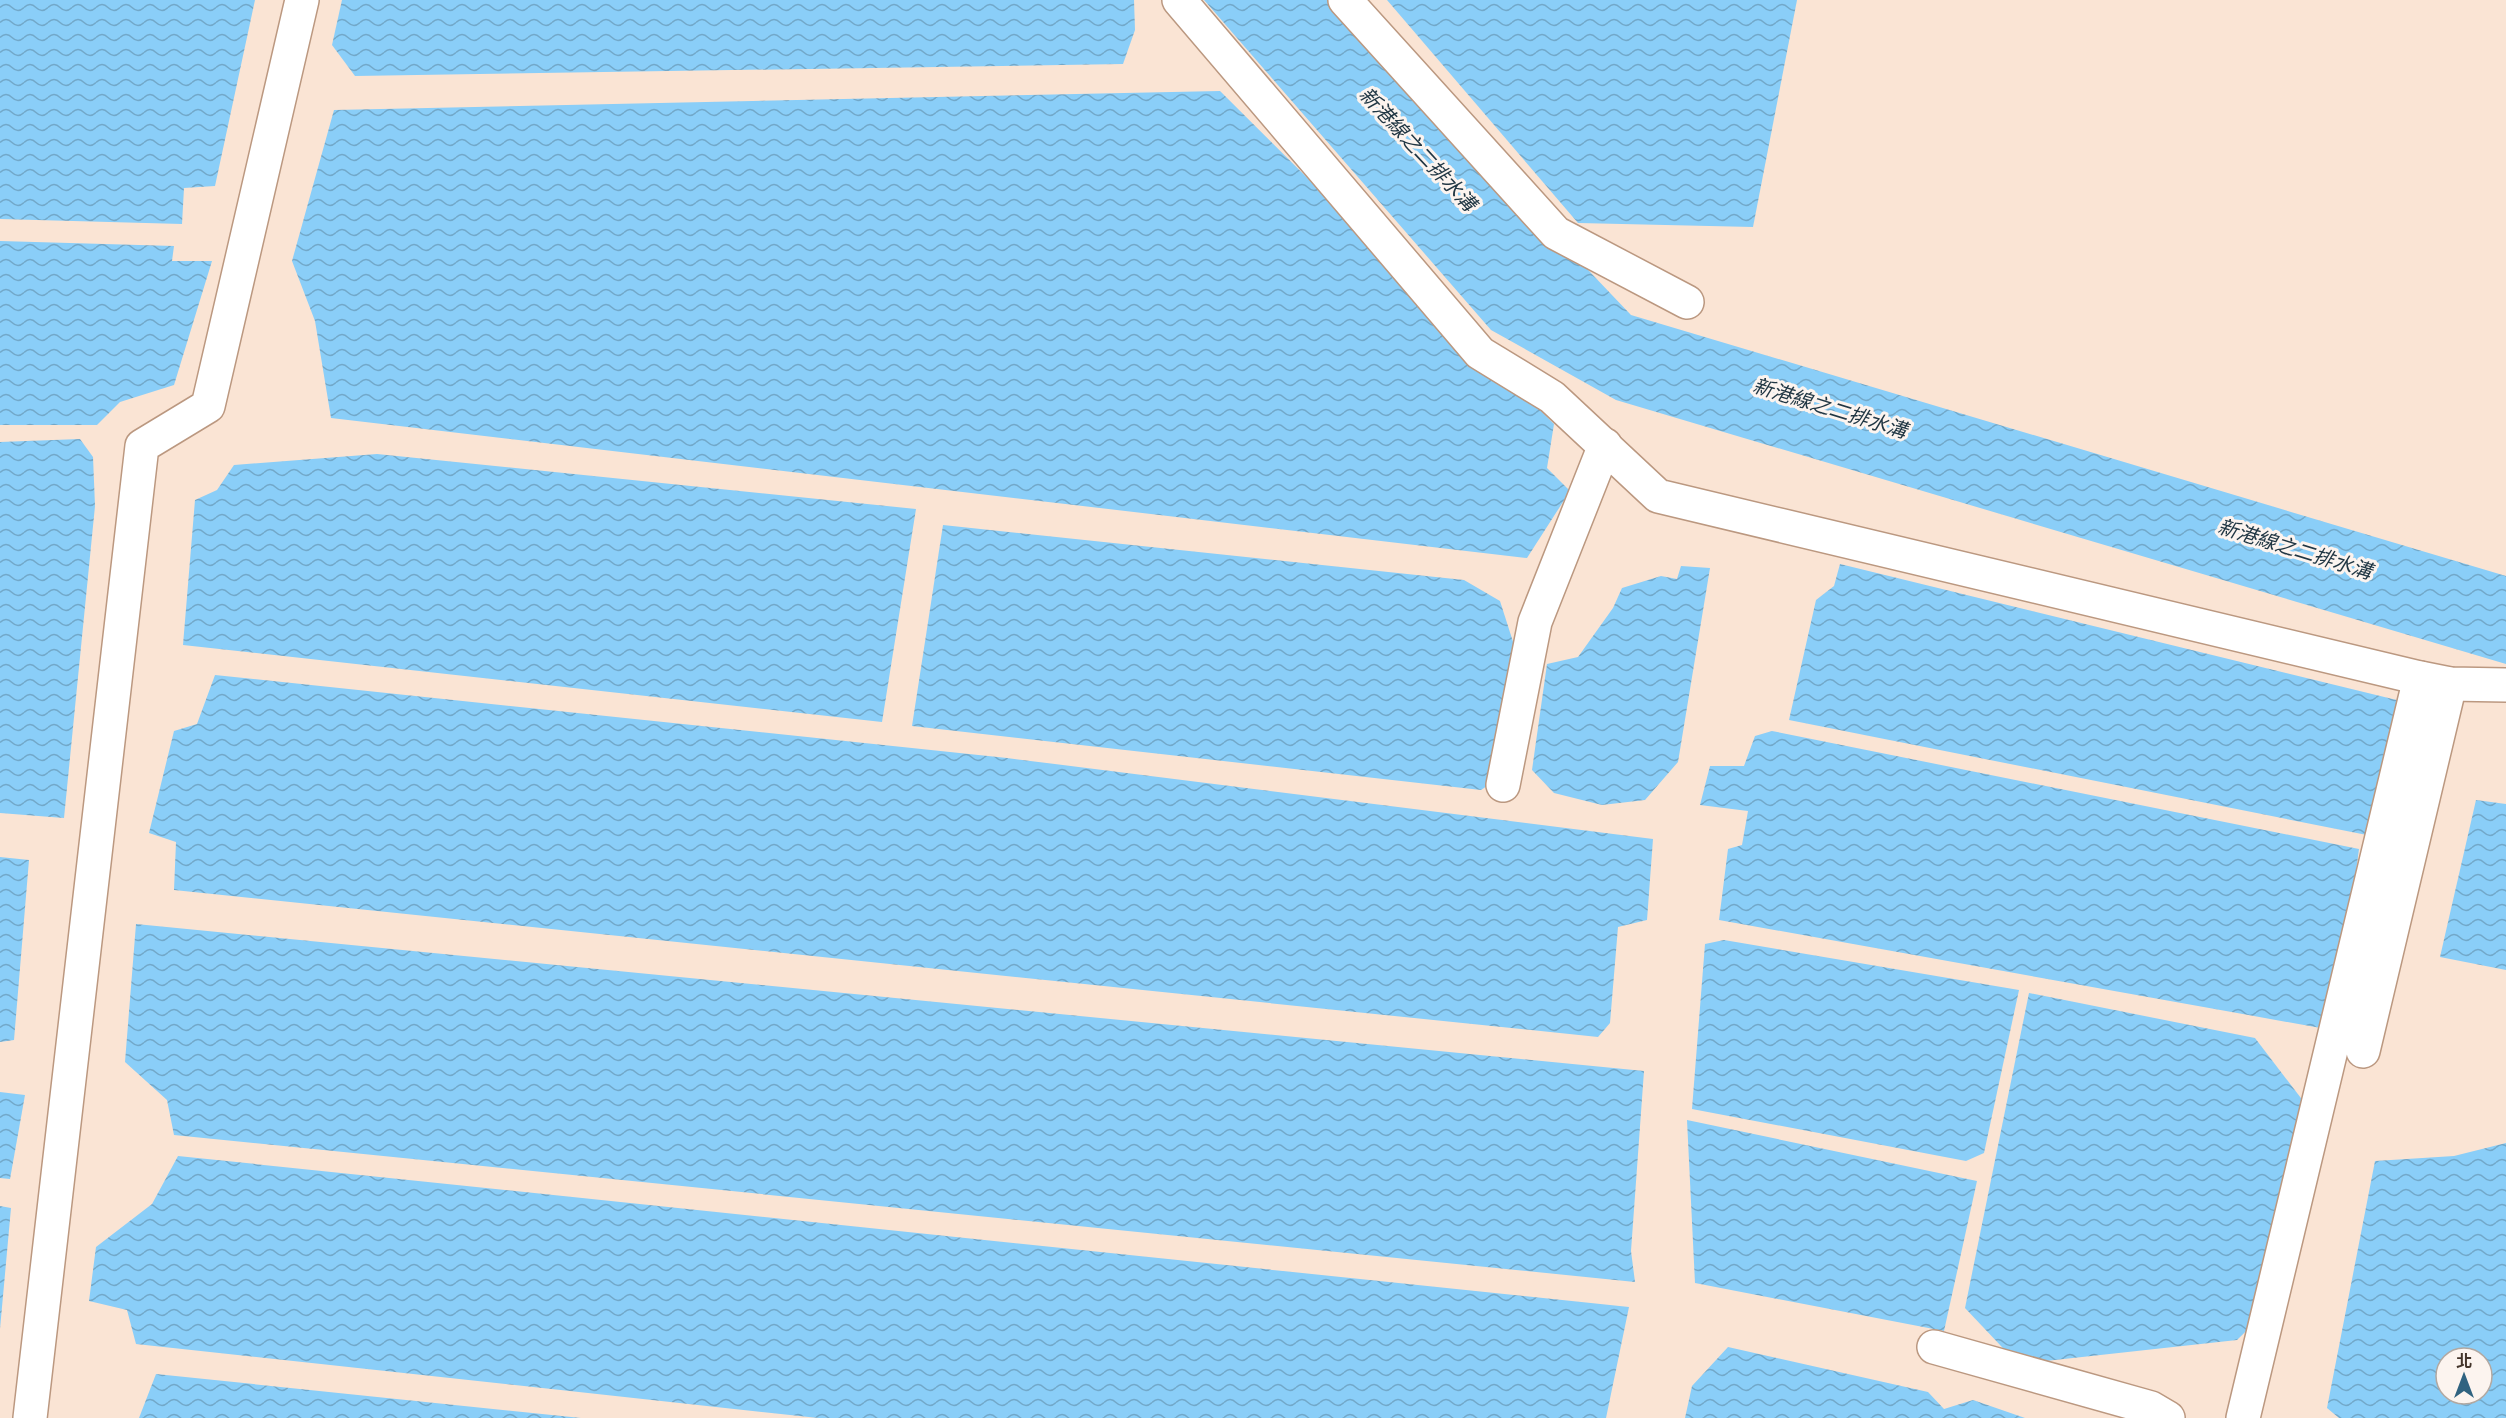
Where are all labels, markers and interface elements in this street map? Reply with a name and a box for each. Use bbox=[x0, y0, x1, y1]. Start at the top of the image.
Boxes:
water label: 新港線之二排水溝 bbox=[1355, 82, 1483, 218]
water label: 新港線之二排水溝 bbox=[1750, 373, 1913, 444]
water label: 新港線之二排水溝 bbox=[2215, 514, 2378, 585]
north arrow bbox=[2434, 1346, 2494, 1406]
text: 北 bbox=[2456, 1352, 2472, 1371]

